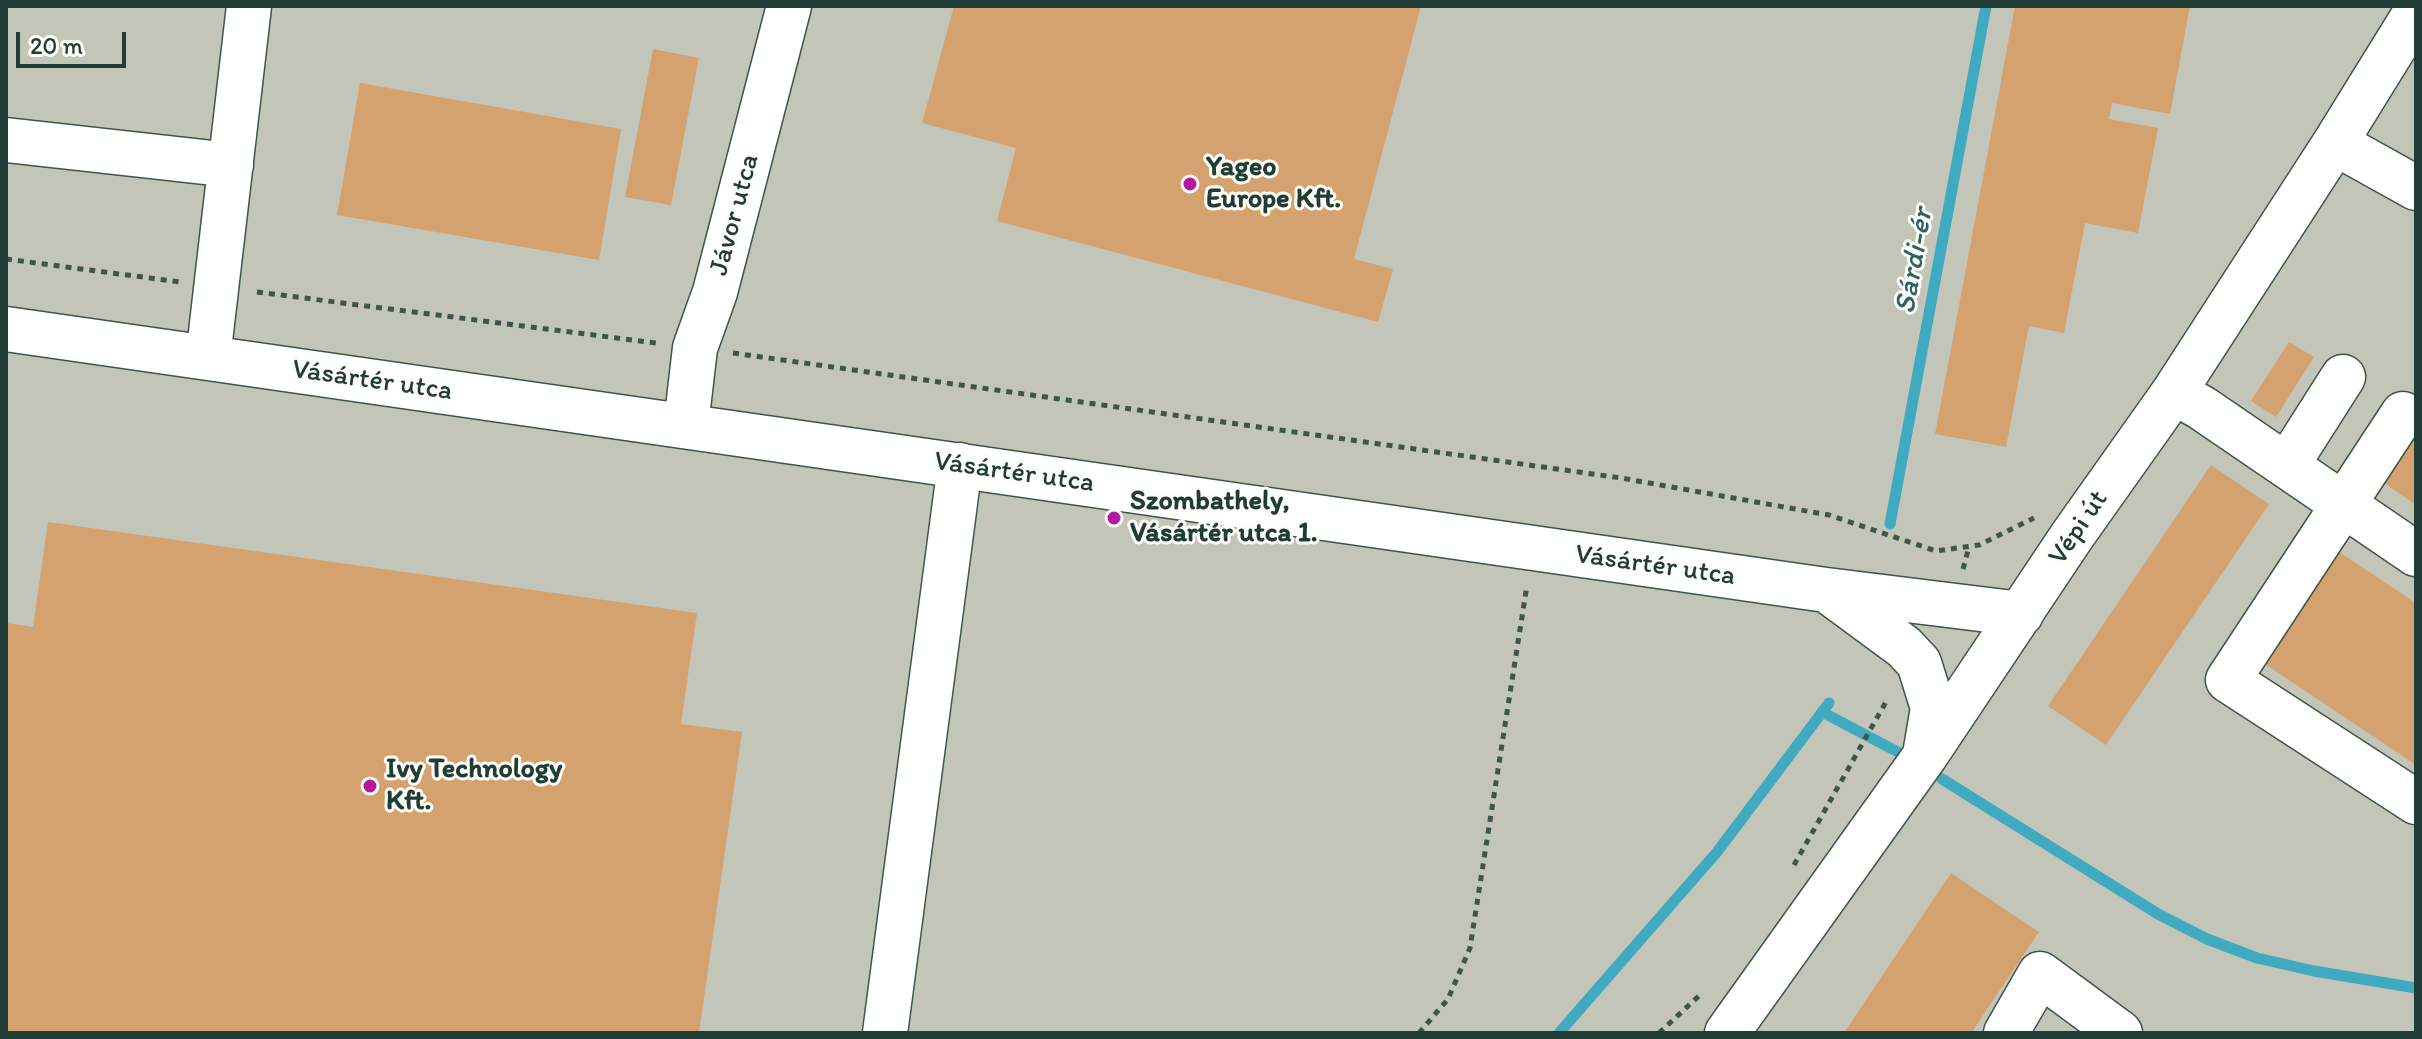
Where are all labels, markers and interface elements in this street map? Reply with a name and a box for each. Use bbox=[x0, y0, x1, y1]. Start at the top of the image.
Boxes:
scale bar bbox=[20, 16, 130, 66]
text: 20 m bbox=[30, 31, 83, 60]
street label: Jávor utca bbox=[703, 151, 767, 279]
place label: Yageo Europe Kft. bbox=[1206, 151, 1341, 217]
marker: Yageo Europe Kft. bbox=[1181, 175, 1199, 193]
water label: Sárdi-ér bbox=[1888, 205, 1942, 317]
street label: Vásártér utca bbox=[290, 353, 454, 409]
street label: Vásártér utca bbox=[932, 445, 1096, 501]
street label: Vépi út bbox=[2042, 484, 2116, 572]
place label: Szombathely, Vásártér utca 1. bbox=[1130, 485, 1318, 551]
marker: Szombathely, Vásártér utca 1. bbox=[1105, 509, 1123, 527]
street label: Vásártér utca bbox=[1573, 538, 1737, 594]
place label: Ivy Technology Kft. bbox=[386, 753, 562, 819]
marker: Ivy Technology Kft. bbox=[361, 777, 379, 795]

